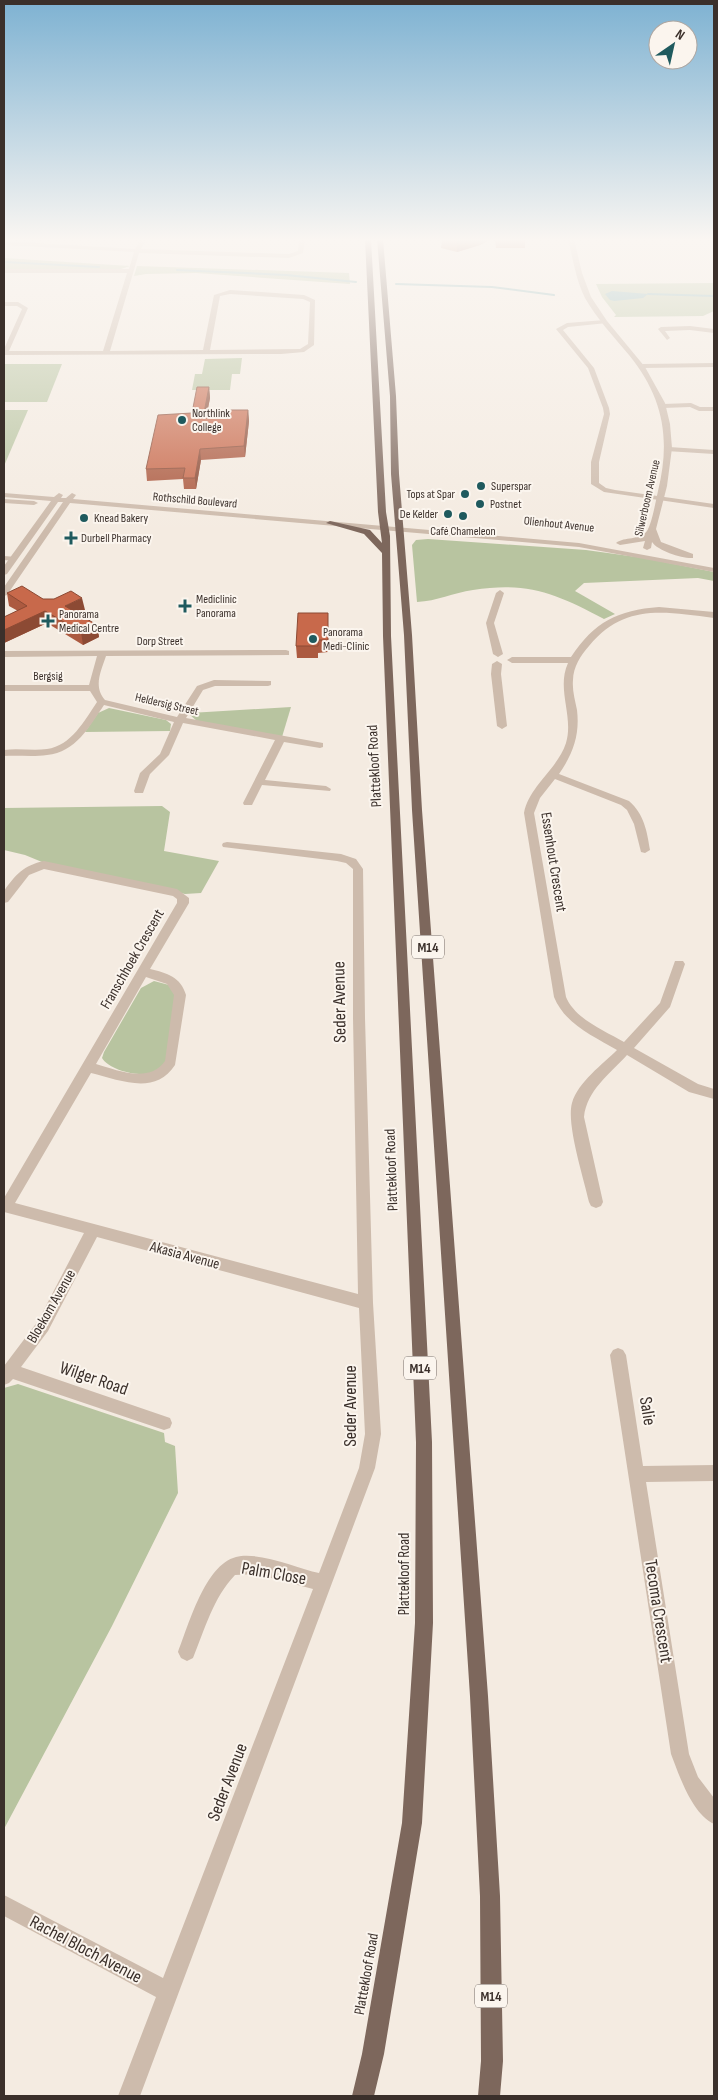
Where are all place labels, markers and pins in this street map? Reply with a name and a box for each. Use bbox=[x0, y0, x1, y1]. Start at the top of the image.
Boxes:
place label: Northlink College bbox=[192, 406, 230, 435]
marker: Northlink College bbox=[176, 414, 188, 426]
place label: Superspar bbox=[491, 479, 532, 494]
marker: Superspar bbox=[475, 480, 487, 492]
place label: Tops at Spar bbox=[406, 487, 456, 502]
marker: Tops at Spar bbox=[459, 488, 471, 500]
place label: Postnet bbox=[490, 497, 522, 512]
marker: Postnet bbox=[474, 498, 486, 510]
place label: De Kelder bbox=[400, 507, 439, 522]
marker: De Kelder bbox=[442, 508, 454, 520]
marker: Café Chameleon bbox=[457, 510, 469, 522]
place label: Knead Bakery bbox=[94, 511, 149, 526]
marker: Knead Bakery bbox=[78, 512, 90, 524]
place label: Café Chameleon bbox=[430, 524, 496, 539]
place label: Durbell Pharmacy bbox=[81, 531, 152, 546]
marker: Durbell Pharmacy bbox=[65, 532, 77, 544]
place label: Mediclinic Panorama bbox=[196, 592, 237, 621]
marker: Mediclinic Panorama bbox=[178, 599, 192, 613]
place label: Panorama Medical Centre bbox=[59, 607, 119, 636]
marker: Panorama Medical Centre bbox=[41, 614, 55, 628]
place label: Panorama Medi-Clinic bbox=[323, 625, 370, 654]
marker: Panorama Medi-Clinic bbox=[307, 633, 319, 645]

